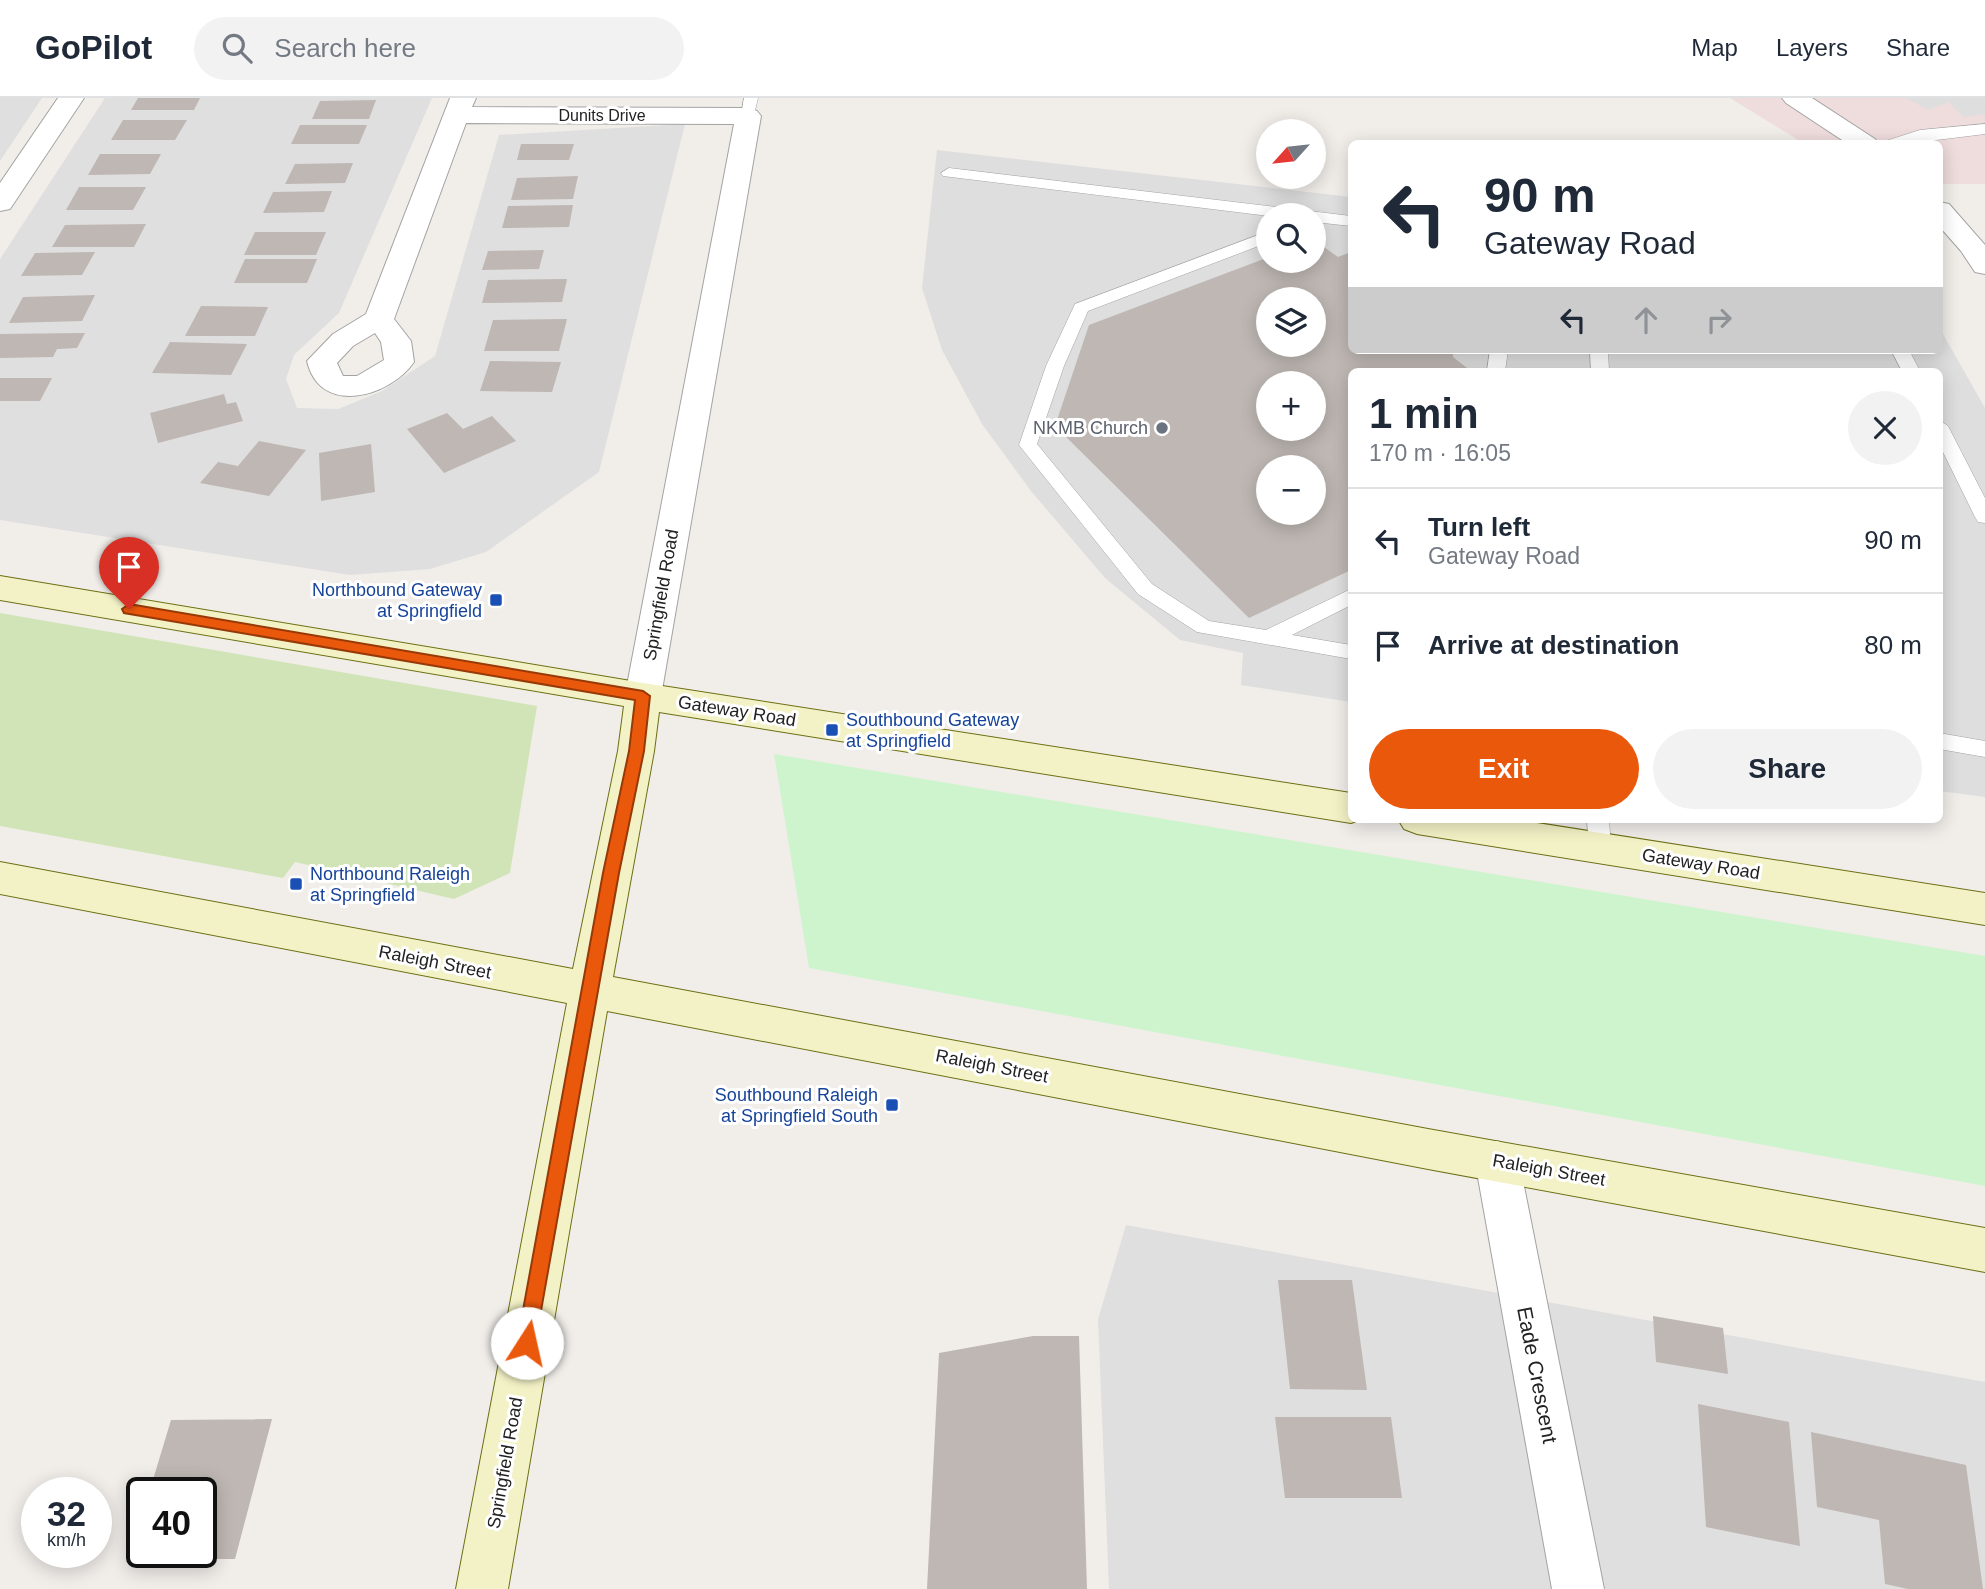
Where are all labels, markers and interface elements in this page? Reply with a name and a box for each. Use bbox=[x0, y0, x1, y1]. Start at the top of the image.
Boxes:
search box bbox=[194, 17, 684, 80]
text: GoPilot bbox=[35, 29, 152, 66]
icon: search bbox=[218, 29, 256, 67]
text: Search here bbox=[274, 33, 416, 63]
text: Map bbox=[1691, 34, 1738, 61]
text: Layers bbox=[1776, 34, 1848, 61]
text: Share bbox=[1886, 34, 1950, 61]
street label: Dunits Drive bbox=[558, 107, 646, 124]
north arrow bbox=[1256, 119, 1326, 189]
map controls bbox=[1256, 119, 1326, 525]
icon: left bbox=[1369, 168, 1460, 259]
text: 90 m bbox=[1484, 168, 1596, 222]
button: search bbox=[1256, 203, 1326, 273]
text: Gateway Road bbox=[1484, 225, 1696, 261]
button: layers bbox=[1256, 287, 1326, 357]
icon: left bbox=[1554, 301, 1592, 339]
icon: ahead bbox=[1627, 301, 1665, 339]
icon: right bbox=[1700, 301, 1738, 339]
button: + bbox=[1256, 371, 1326, 441]
text: 1 min bbox=[1369, 390, 1479, 437]
button: close bbox=[1848, 391, 1922, 465]
place label: NKMB Church bbox=[1033, 418, 1148, 438]
marker: NKMB Church bbox=[1154, 420, 1170, 436]
text: 170 m · 16:05 bbox=[1369, 440, 1511, 466]
button: − bbox=[1256, 455, 1326, 525]
text: Turn left bbox=[1428, 512, 1530, 542]
icon: left bbox=[1369, 522, 1407, 560]
text: 90 m bbox=[1864, 525, 1922, 555]
street label: Springfield Road bbox=[640, 528, 682, 662]
pin bbox=[99, 537, 159, 609]
text: Gateway Road bbox=[1428, 543, 1580, 569]
icon: arrive bbox=[110, 548, 148, 586]
place label: Northbound Gateway at Springfield bbox=[312, 580, 482, 621]
marker: Northbound Gateway at Springfield bbox=[488, 592, 504, 608]
icon: arrive bbox=[1369, 627, 1407, 665]
text: Arrive at destination bbox=[1428, 630, 1679, 660]
text: 80 m bbox=[1864, 630, 1922, 660]
street label: Gateway Road bbox=[677, 692, 797, 730]
place label: Southbound Gateway at Springfield bbox=[846, 710, 1019, 751]
marker: Southbound Gateway at Springfield bbox=[824, 722, 840, 738]
button: Exit bbox=[1369, 729, 1639, 809]
button: Share bbox=[1653, 729, 1922, 809]
street label: Gateway Road bbox=[1641, 845, 1761, 883]
place label: Northbound Raleigh at Springfield bbox=[310, 864, 470, 905]
marker: Northbound Raleigh at Springfield bbox=[288, 876, 304, 892]
street label: Raleigh Street bbox=[377, 941, 493, 983]
street label: Raleigh Street bbox=[934, 1045, 1050, 1087]
place label: Southbound Raleigh at Springfield South bbox=[715, 1085, 878, 1126]
marker: Southbound Raleigh at Springfield South bbox=[884, 1097, 900, 1113]
street label: Raleigh Street bbox=[1491, 1150, 1607, 1190]
street label: Eade Crescent bbox=[1513, 1305, 1562, 1445]
position arrow bbox=[490, 1306, 564, 1380]
street label: Springfield Road bbox=[484, 1396, 526, 1530]
speed limit sign: 40 bbox=[126, 1477, 217, 1568]
text: 32 bbox=[47, 1494, 86, 1533]
text: km/h bbox=[47, 1530, 86, 1550]

